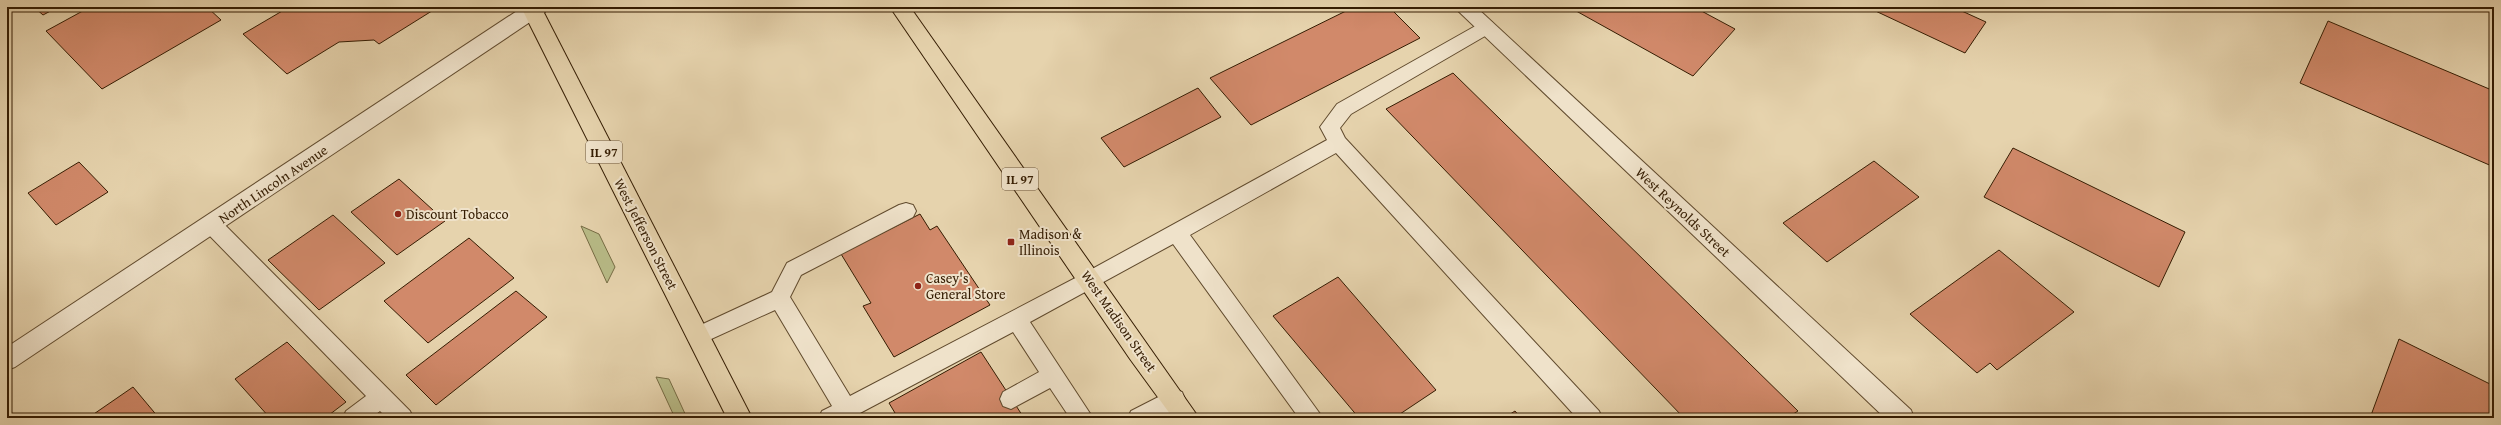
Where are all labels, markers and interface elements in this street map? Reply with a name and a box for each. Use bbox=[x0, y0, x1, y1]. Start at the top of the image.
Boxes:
street label: North Lincoln Avenue bbox=[214, 140, 332, 228]
road number: IL 97 bbox=[586, 141, 622, 163]
street label: West Reynolds Street bbox=[1631, 163, 1735, 261]
road number: IL 97 bbox=[1002, 168, 1038, 190]
street label: West Jefferson Street bbox=[609, 175, 683, 293]
place label: Discount Tobacco bbox=[406, 204, 509, 224]
marker: Discount Tobacco bbox=[393, 209, 403, 219]
place label: Madison & Illinois bbox=[1019, 224, 1082, 260]
marker: Madison & Illinois bbox=[1006, 237, 1016, 247]
street label: West Madison Street bbox=[1076, 266, 1162, 376]
place label: Casey's General Store bbox=[926, 268, 1006, 304]
marker: Casey's General Store bbox=[913, 281, 923, 291]

